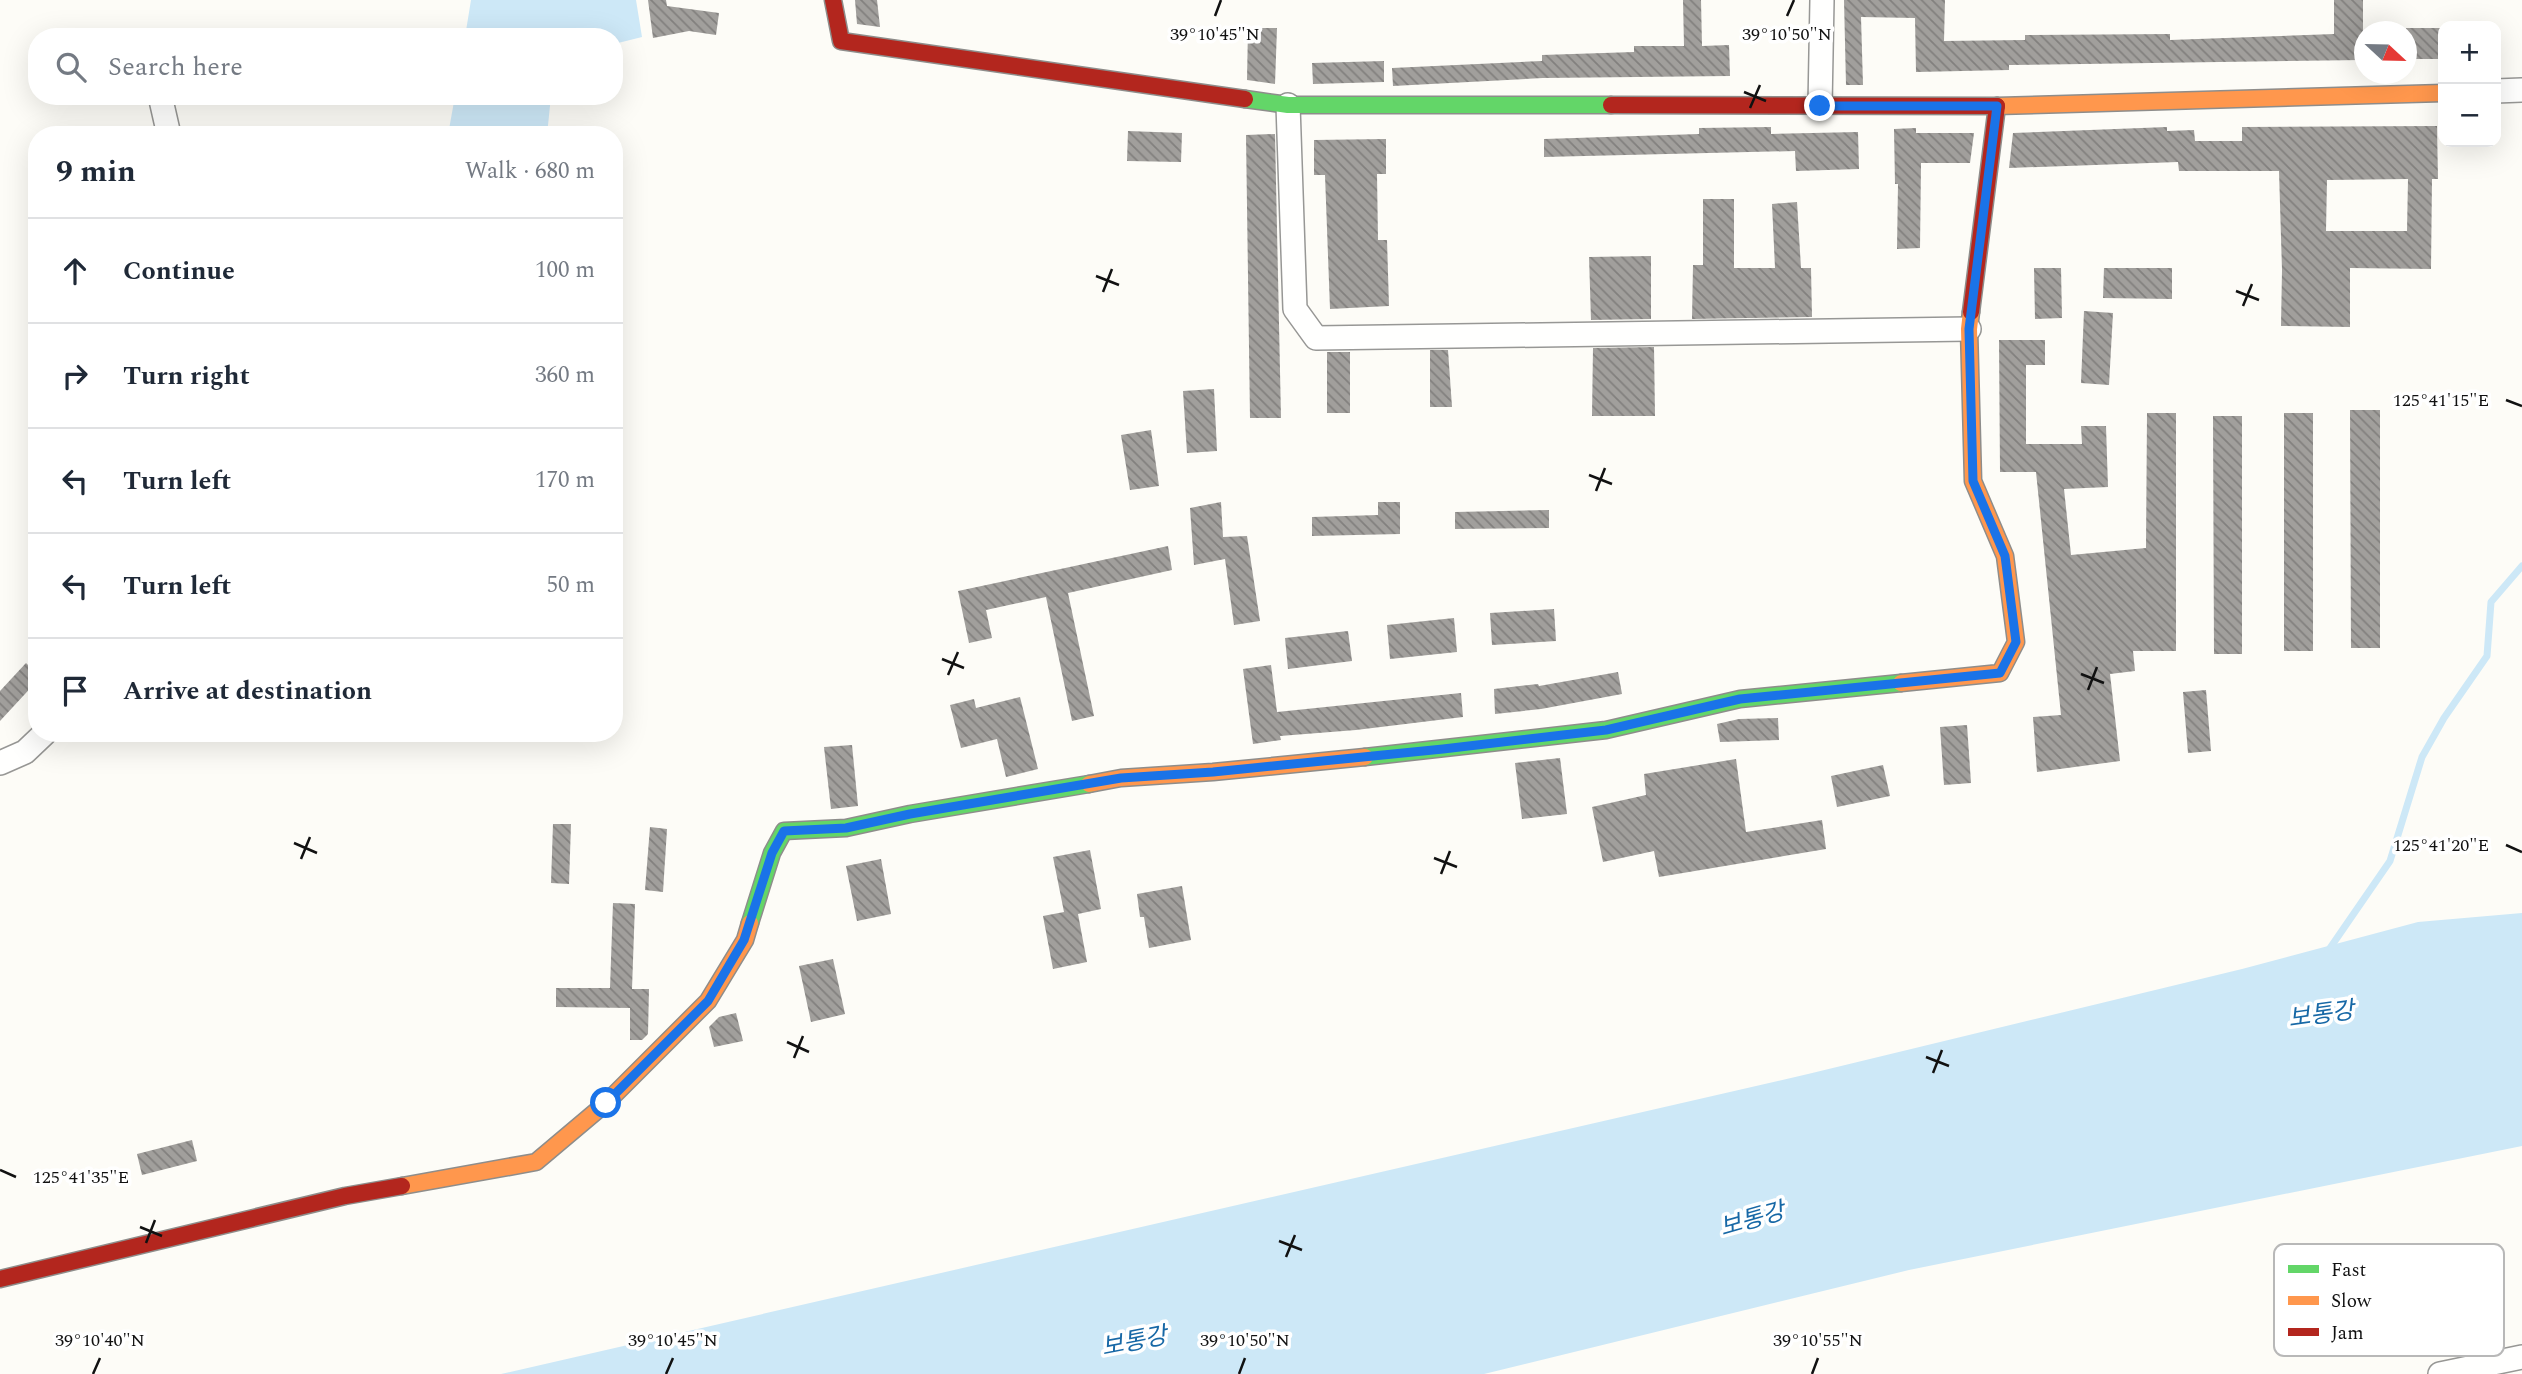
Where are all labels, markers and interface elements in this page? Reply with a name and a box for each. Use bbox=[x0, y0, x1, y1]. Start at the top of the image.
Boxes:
text: 39°10'45"N bbox=[1170, 21, 1260, 48]
text: 39°10'50"N bbox=[1742, 21, 1832, 48]
north arrow bbox=[2354, 21, 2417, 84]
map controls bbox=[2438, 21, 2501, 147]
button: + bbox=[2438, 21, 2501, 84]
search box bbox=[28, 28, 623, 105]
text: Search here bbox=[108, 47, 243, 87]
icon: search bbox=[52, 48, 90, 86]
button: − bbox=[2438, 84, 2501, 147]
route end bbox=[1804, 90, 1835, 121]
text: 9 min bbox=[56, 149, 136, 195]
text: Walk · 680 m bbox=[465, 154, 595, 189]
text: Continue bbox=[123, 251, 235, 291]
icon: ahead bbox=[56, 252, 94, 290]
text: 100 m bbox=[535, 253, 595, 288]
text: Turn right bbox=[123, 356, 250, 396]
icon: right bbox=[56, 357, 94, 395]
text: 360 m bbox=[535, 358, 595, 393]
text: 125°41'15"E bbox=[2393, 387, 2489, 414]
text: Turn left bbox=[123, 461, 231, 501]
icon: left bbox=[56, 462, 94, 500]
text: 170 m bbox=[535, 463, 595, 498]
text: Turn left bbox=[123, 566, 231, 606]
icon: left bbox=[56, 567, 94, 605]
text: 50 m bbox=[546, 568, 595, 603]
text: Arrive at destination bbox=[123, 671, 372, 711]
icon: arrive bbox=[56, 672, 94, 710]
text: 125°41'20"E bbox=[2393, 832, 2489, 859]
water label: 보통강 bbox=[2286, 992, 2359, 1037]
route start bbox=[590, 1087, 621, 1118]
text: 125°41'35"E bbox=[33, 1164, 129, 1191]
water label: 보통강 bbox=[1715, 1193, 1792, 1246]
legend bbox=[2274, 1244, 2504, 1356]
text: Fast bbox=[2331, 1256, 2367, 1285]
text: Slow bbox=[2331, 1287, 2372, 1316]
water label: 보통강 bbox=[1098, 1317, 1173, 1366]
text: Jam bbox=[2331, 1319, 2363, 1348]
text: 39°10'40"N bbox=[55, 1327, 145, 1354]
text: 39°10'45"N bbox=[628, 1327, 718, 1354]
text: 39°10'50"N bbox=[1200, 1327, 1290, 1354]
text: 39°10'55"N bbox=[1773, 1327, 1863, 1354]

